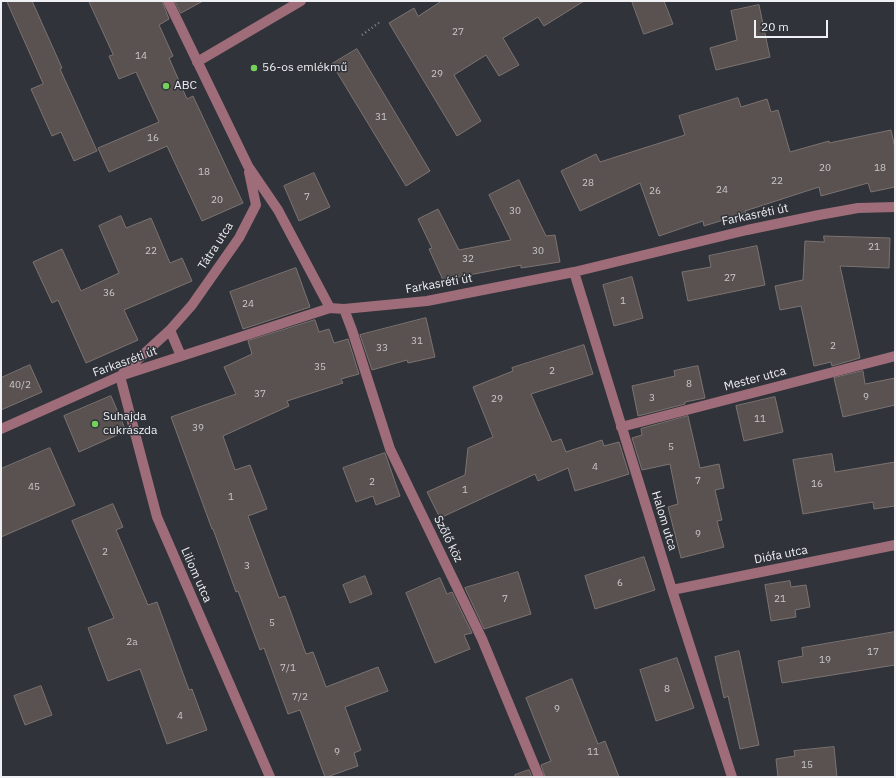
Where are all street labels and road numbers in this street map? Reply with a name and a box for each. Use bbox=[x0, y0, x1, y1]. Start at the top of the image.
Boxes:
street label: Farkasréti út bbox=[720, 201, 790, 229]
street label: Tátra utca bbox=[195, 220, 237, 272]
street label: Farkasréti út bbox=[404, 271, 474, 297]
street label: Farkasréti út bbox=[91, 344, 159, 380]
street label: Mester utca bbox=[722, 364, 788, 394]
street label: Halom utca bbox=[648, 489, 680, 553]
street label: Szőlő köz bbox=[431, 513, 465, 565]
street label: Diófa utca bbox=[753, 543, 809, 567]
street label: Liliom utca bbox=[177, 545, 215, 605]

